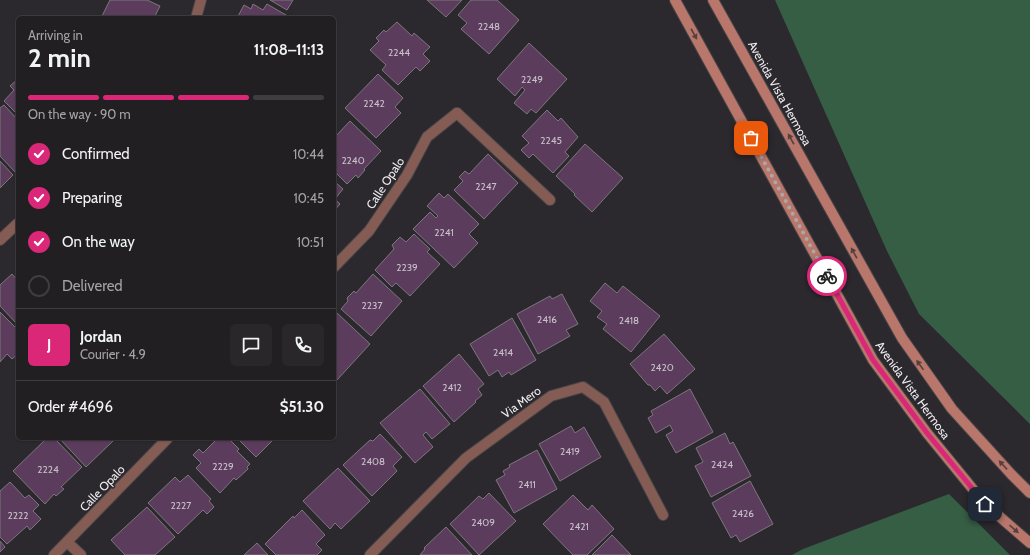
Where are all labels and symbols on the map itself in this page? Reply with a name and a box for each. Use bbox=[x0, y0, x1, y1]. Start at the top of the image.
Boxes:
house number: 2248 bbox=[478, 20, 500, 33]
one-way arrow bbox=[691, 28, 697, 40]
street label: Avenida Vista Hermosa bbox=[745, 38, 815, 148]
house number: 2244 bbox=[388, 46, 410, 59]
house number: 2249 bbox=[521, 73, 543, 86]
house number: 2242 bbox=[363, 97, 385, 110]
pin bbox=[734, 121, 768, 155]
house number: 2245 bbox=[540, 134, 562, 147]
one-way arrow bbox=[787, 134, 794, 145]
house number: 2240 bbox=[341, 154, 365, 167]
street label: Calle Opalo bbox=[363, 154, 407, 212]
house number: 2247 bbox=[475, 180, 497, 193]
house number: 2241 bbox=[434, 226, 454, 239]
one-way arrow bbox=[851, 247, 857, 259]
courier bbox=[807, 256, 847, 296]
house number: 2239 bbox=[396, 261, 418, 274]
house number: 2237 bbox=[362, 299, 382, 312]
house number: 2416 bbox=[537, 313, 557, 326]
house number: 2418 bbox=[619, 314, 639, 327]
street label: Avenida Vista Hermosa bbox=[872, 338, 954, 442]
house number: 2414 bbox=[493, 346, 513, 359]
one-way arrow bbox=[916, 359, 924, 370]
house number: 2420 bbox=[650, 361, 674, 374]
house number: 2412 bbox=[442, 381, 462, 394]
street label: Via Mero bbox=[498, 383, 544, 421]
house number: 2419 bbox=[560, 445, 580, 458]
house number: 2408 bbox=[361, 455, 385, 468]
house number: 2424 bbox=[711, 458, 733, 471]
house number: 2229 bbox=[212, 460, 234, 473]
one-way arrow bbox=[998, 460, 1007, 470]
street label: Calle Opalo bbox=[76, 461, 128, 514]
house number: 2224 bbox=[37, 463, 59, 476]
house number: 2411 bbox=[518, 478, 536, 491]
pin bbox=[968, 487, 1002, 521]
house number: 2227 bbox=[171, 499, 191, 512]
house number: 2426 bbox=[732, 507, 754, 520]
house number: 2222 bbox=[8, 509, 28, 522]
house number: 2409 bbox=[471, 516, 495, 529]
house number: 2421 bbox=[569, 520, 589, 533]
one-way arrow bbox=[1008, 524, 1019, 533]

